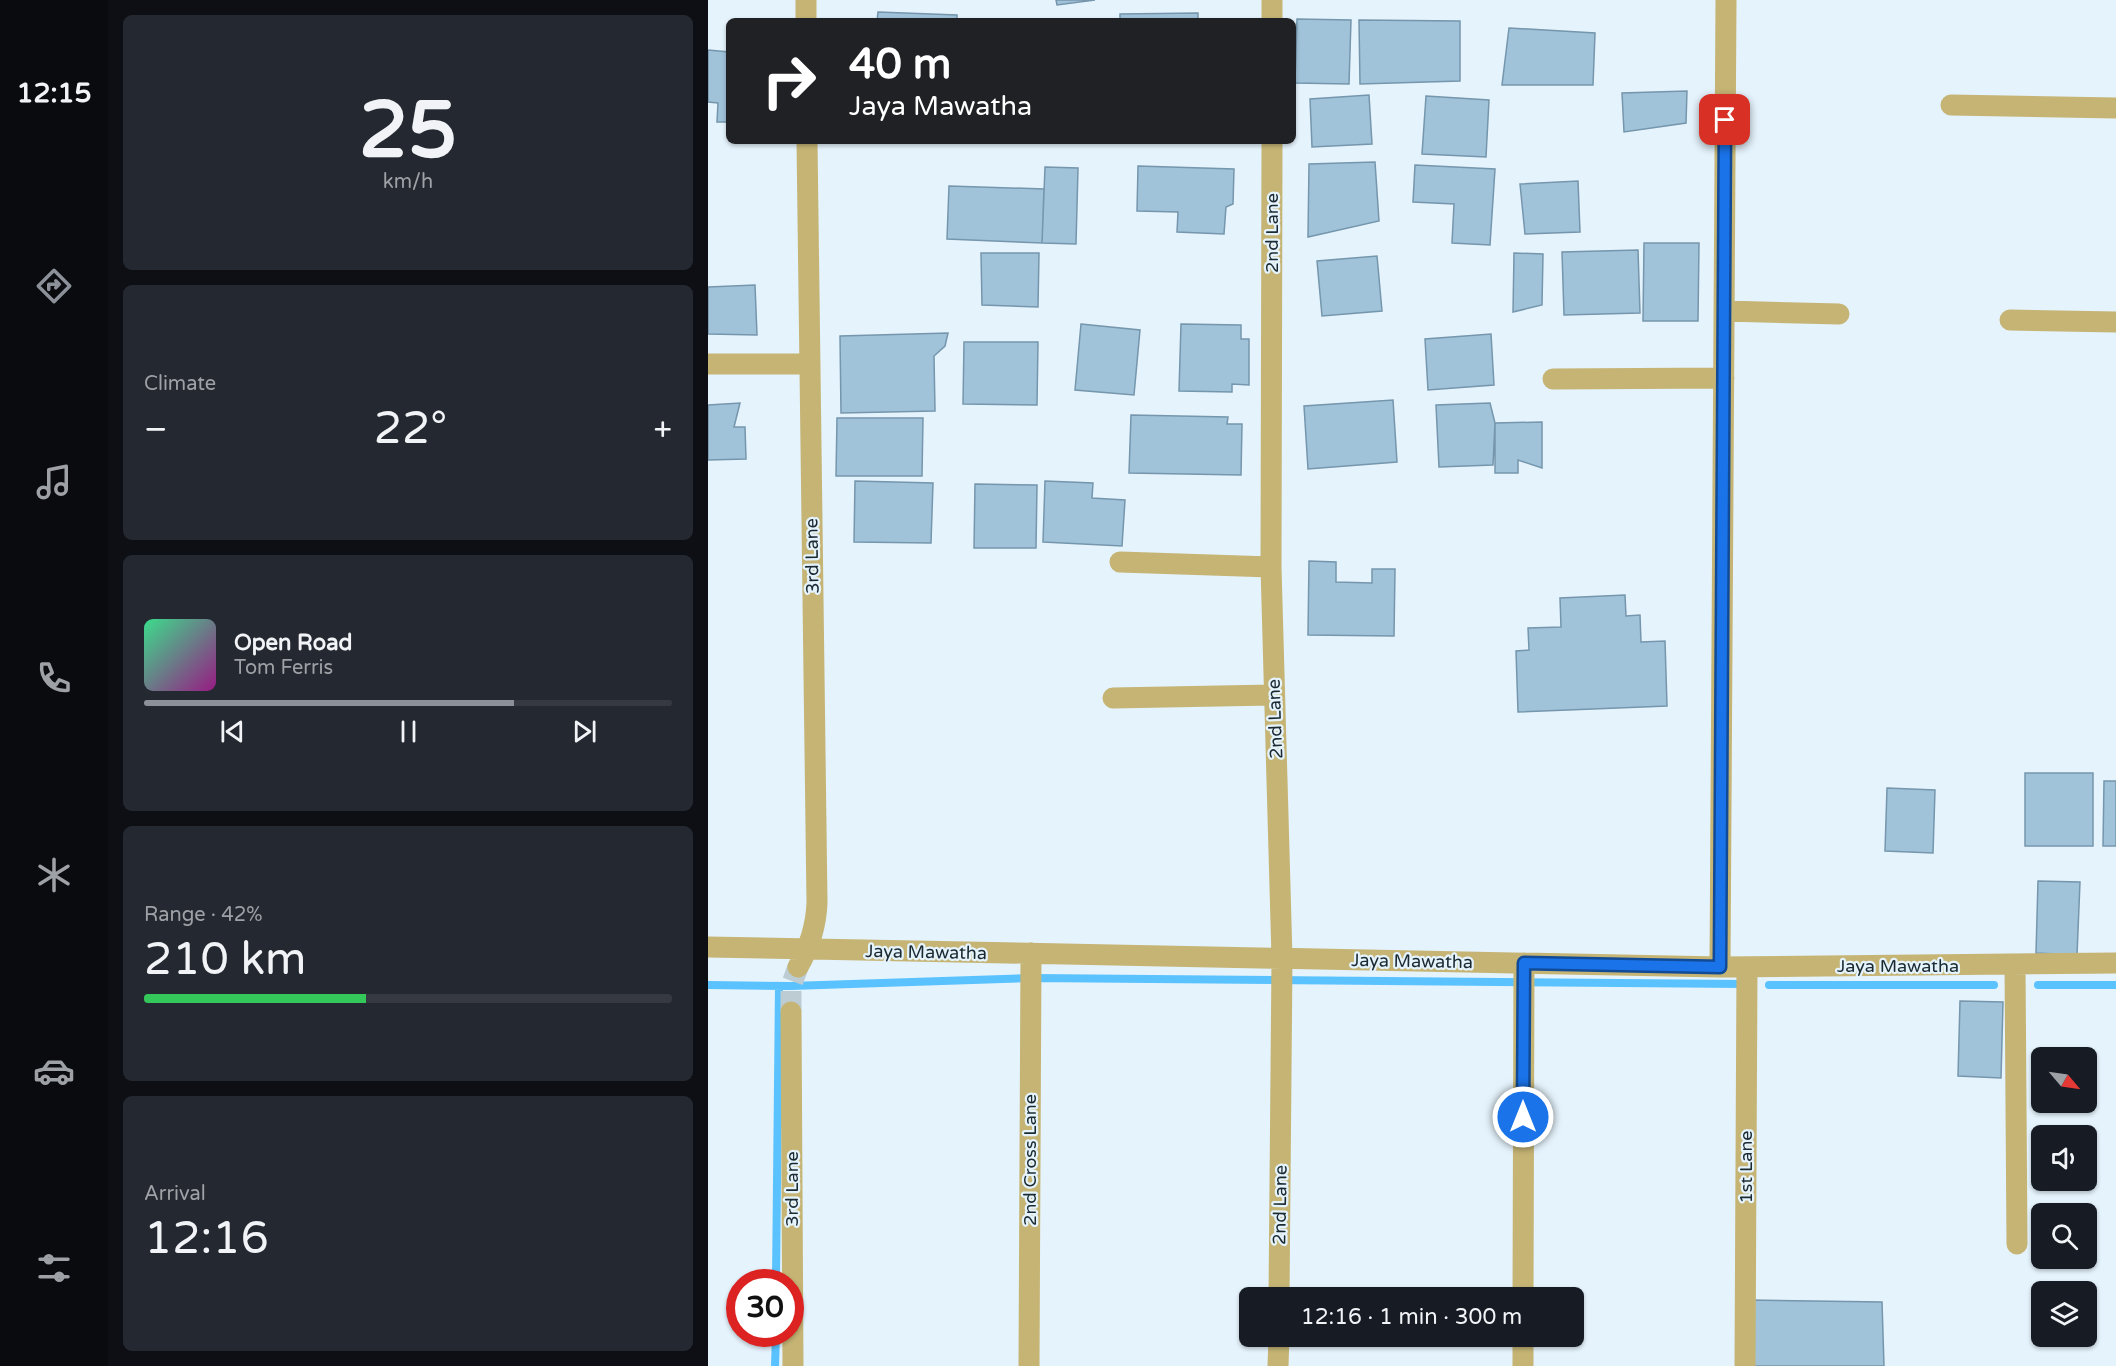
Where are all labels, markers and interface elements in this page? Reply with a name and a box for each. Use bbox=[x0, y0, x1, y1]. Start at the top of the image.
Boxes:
text: 40 m bbox=[849, 39, 951, 90]
icon: right bbox=[750, 42, 828, 120]
text: 12:15 bbox=[17, 77, 91, 110]
text: 25 bbox=[359, 84, 457, 178]
text: Jaya Mawatha bbox=[849, 90, 1032, 123]
pin bbox=[1699, 94, 1750, 145]
icon: arrive bbox=[1708, 103, 1741, 136]
text: km/h bbox=[383, 170, 433, 194]
street label: 2nd Lane bbox=[1261, 193, 1283, 273]
icon: directions bbox=[33, 265, 75, 307]
text: Climate bbox=[144, 372, 216, 396]
text: 22° bbox=[374, 402, 447, 456]
text: − bbox=[144, 410, 168, 449]
text: + bbox=[653, 410, 672, 449]
icon: music bbox=[33, 461, 75, 503]
street label: 3rd Lane bbox=[800, 518, 824, 594]
text: Open Road bbox=[234, 630, 352, 656]
text: Tom Ferris bbox=[234, 656, 333, 680]
icon: phone bbox=[33, 657, 75, 699]
street label: 2nd Lane bbox=[1263, 679, 1287, 759]
icon: previous bbox=[216, 715, 249, 748]
icon: pause bbox=[392, 715, 425, 748]
icon: next bbox=[568, 715, 601, 748]
icon: climate bbox=[33, 854, 75, 896]
text: Range · 42% bbox=[144, 903, 263, 927]
text: 210 km bbox=[144, 933, 306, 987]
street label: Jaya Mawatha bbox=[865, 940, 987, 964]
street label: Jaya Mawatha bbox=[1351, 949, 1473, 973]
street label: Jaya Mawatha bbox=[1837, 955, 1959, 977]
north arrow bbox=[2031, 1047, 2097, 1113]
map controls bbox=[2031, 1047, 2097, 1347]
icon: car bbox=[33, 1050, 75, 1092]
position arrow bbox=[1491, 1085, 1555, 1149]
street label: 2nd Cross Lane bbox=[1019, 1094, 1041, 1226]
button: sound bbox=[2031, 1125, 2097, 1191]
street label: 1st Lane bbox=[1735, 1130, 1757, 1204]
street label: 3rd Lane bbox=[781, 1151, 803, 1227]
street label: 2nd Lane bbox=[1268, 1165, 1292, 1245]
text: Arrival bbox=[144, 1182, 206, 1206]
button: search bbox=[2031, 1203, 2097, 1269]
text: 12:16 bbox=[144, 1212, 269, 1266]
icon: filters bbox=[33, 1247, 75, 1289]
speed limit sign: 30 bbox=[726, 1269, 804, 1347]
button: layers bbox=[2031, 1281, 2097, 1347]
text: 12:16 · 1 min · 300 m bbox=[1301, 1304, 1522, 1330]

